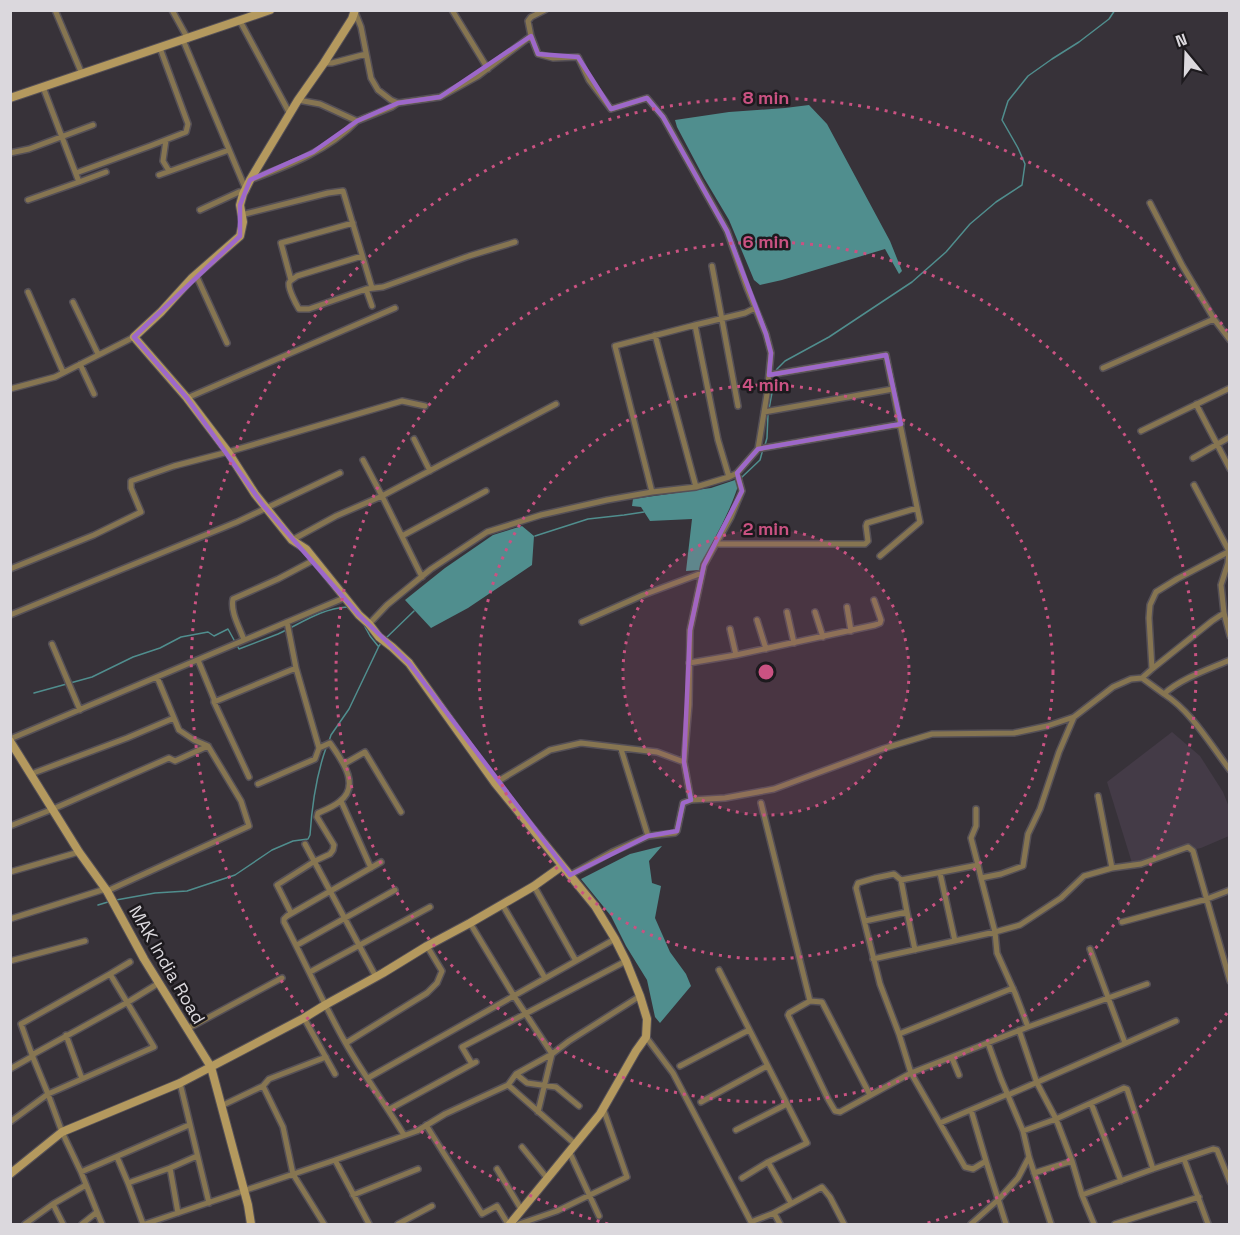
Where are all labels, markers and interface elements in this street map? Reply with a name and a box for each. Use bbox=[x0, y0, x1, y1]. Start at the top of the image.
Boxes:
north arrow bbox=[1156, 24, 1216, 84]
text: N bbox=[1173, 29, 1190, 52]
text: 8 min bbox=[743, 86, 789, 109]
text: 6 min bbox=[743, 230, 789, 253]
text: 4 min bbox=[742, 373, 790, 396]
text: 2 min bbox=[743, 517, 789, 540]
centre of rings bbox=[756, 662, 776, 682]
street label: MAK India Road bbox=[124, 901, 211, 1028]

